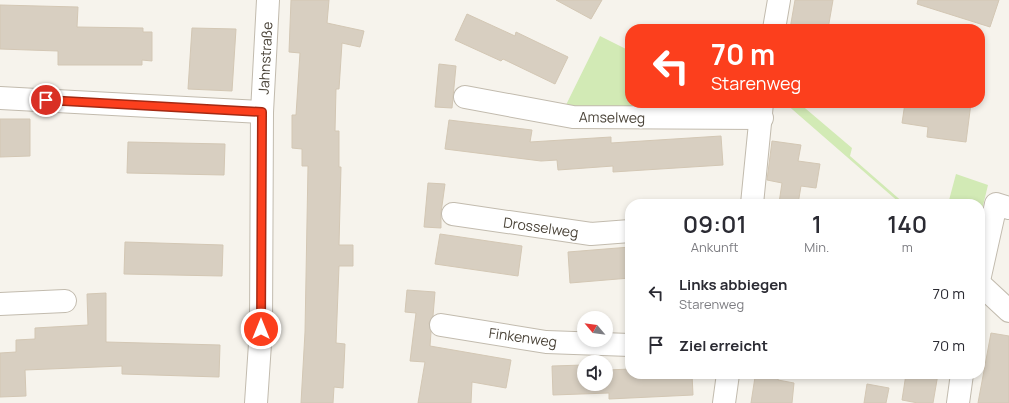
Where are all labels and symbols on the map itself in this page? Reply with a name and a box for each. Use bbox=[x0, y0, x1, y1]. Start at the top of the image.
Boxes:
street label: Jahnstraße bbox=[254, 21, 276, 95]
pin bbox=[29, 83, 63, 117]
street label: Amselweg bbox=[579, 107, 645, 127]
street label: Drosselweg bbox=[502, 212, 580, 242]
position arrow bbox=[240, 308, 282, 350]
north arrow bbox=[577, 311, 613, 347]
street label: Finkenweg bbox=[488, 323, 558, 351]

